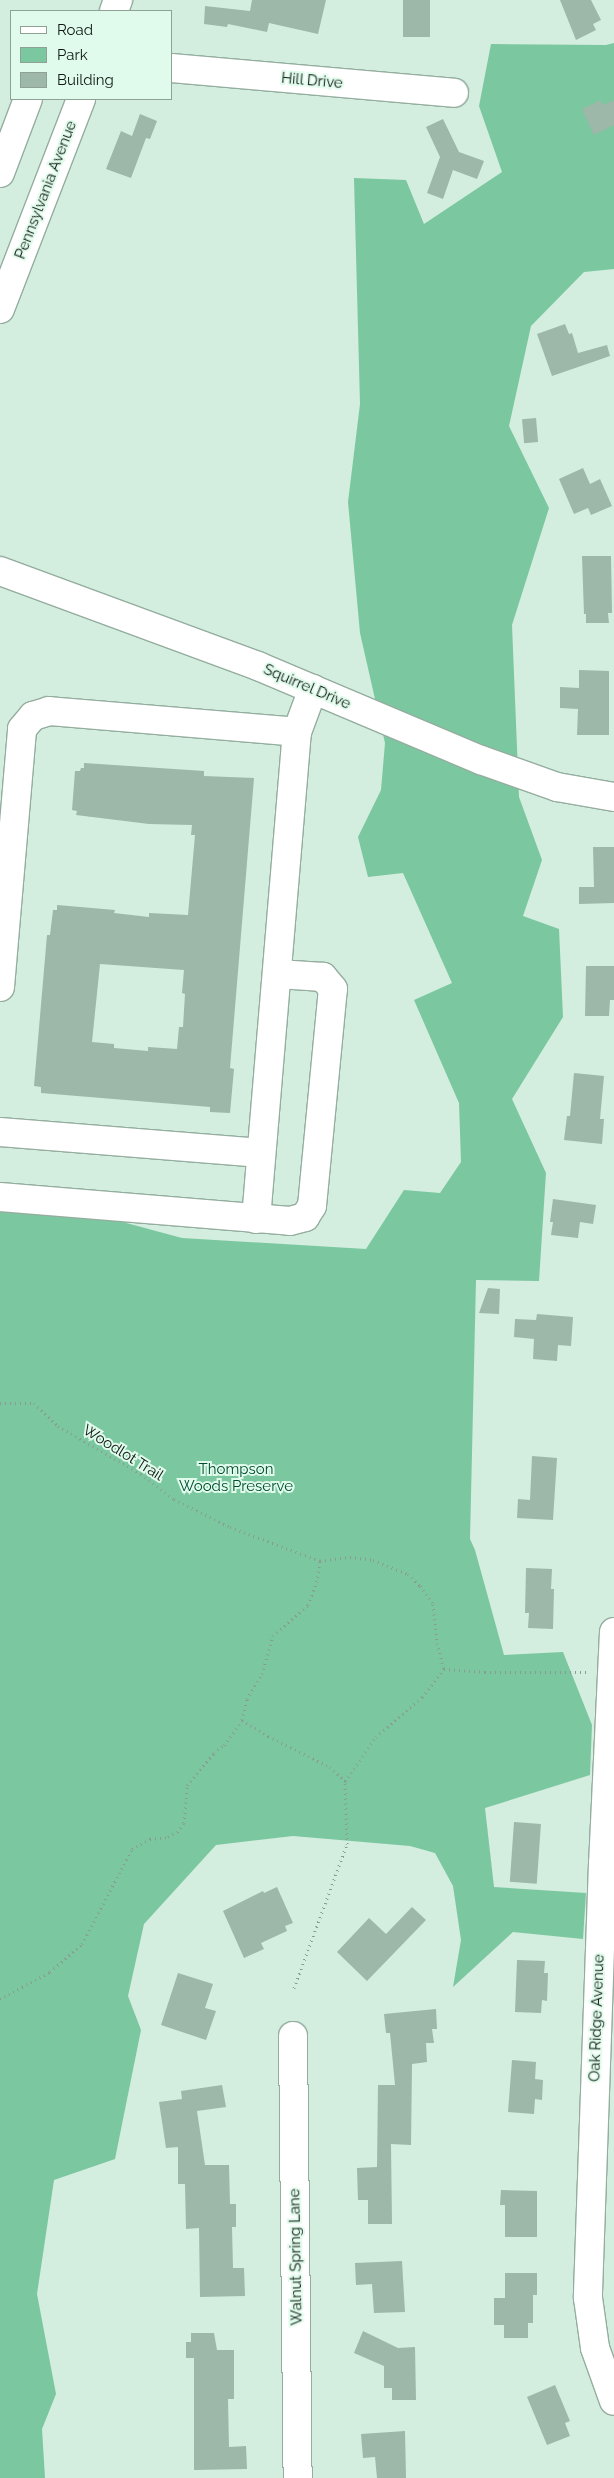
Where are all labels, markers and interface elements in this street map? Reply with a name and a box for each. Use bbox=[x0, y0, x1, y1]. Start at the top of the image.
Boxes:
legend bbox=[10, 10, 172, 100]
text: Road bbox=[57, 21, 93, 39]
text: Park bbox=[57, 46, 88, 64]
street label: Hill Drive bbox=[280, 69, 344, 93]
text: Building bbox=[57, 71, 114, 89]
street label: Pennsylvania Avenue bbox=[11, 118, 81, 262]
street label: Squirrel Drive bbox=[261, 660, 353, 714]
street label: Woodlot Trail bbox=[79, 1421, 167, 1485]
park label: Thompson Woods Preserve bbox=[179, 1460, 293, 1495]
street label: Oak Ridge Avenue bbox=[586, 1954, 608, 2082]
street label: Walnut Spring Lane bbox=[286, 2188, 306, 2326]

